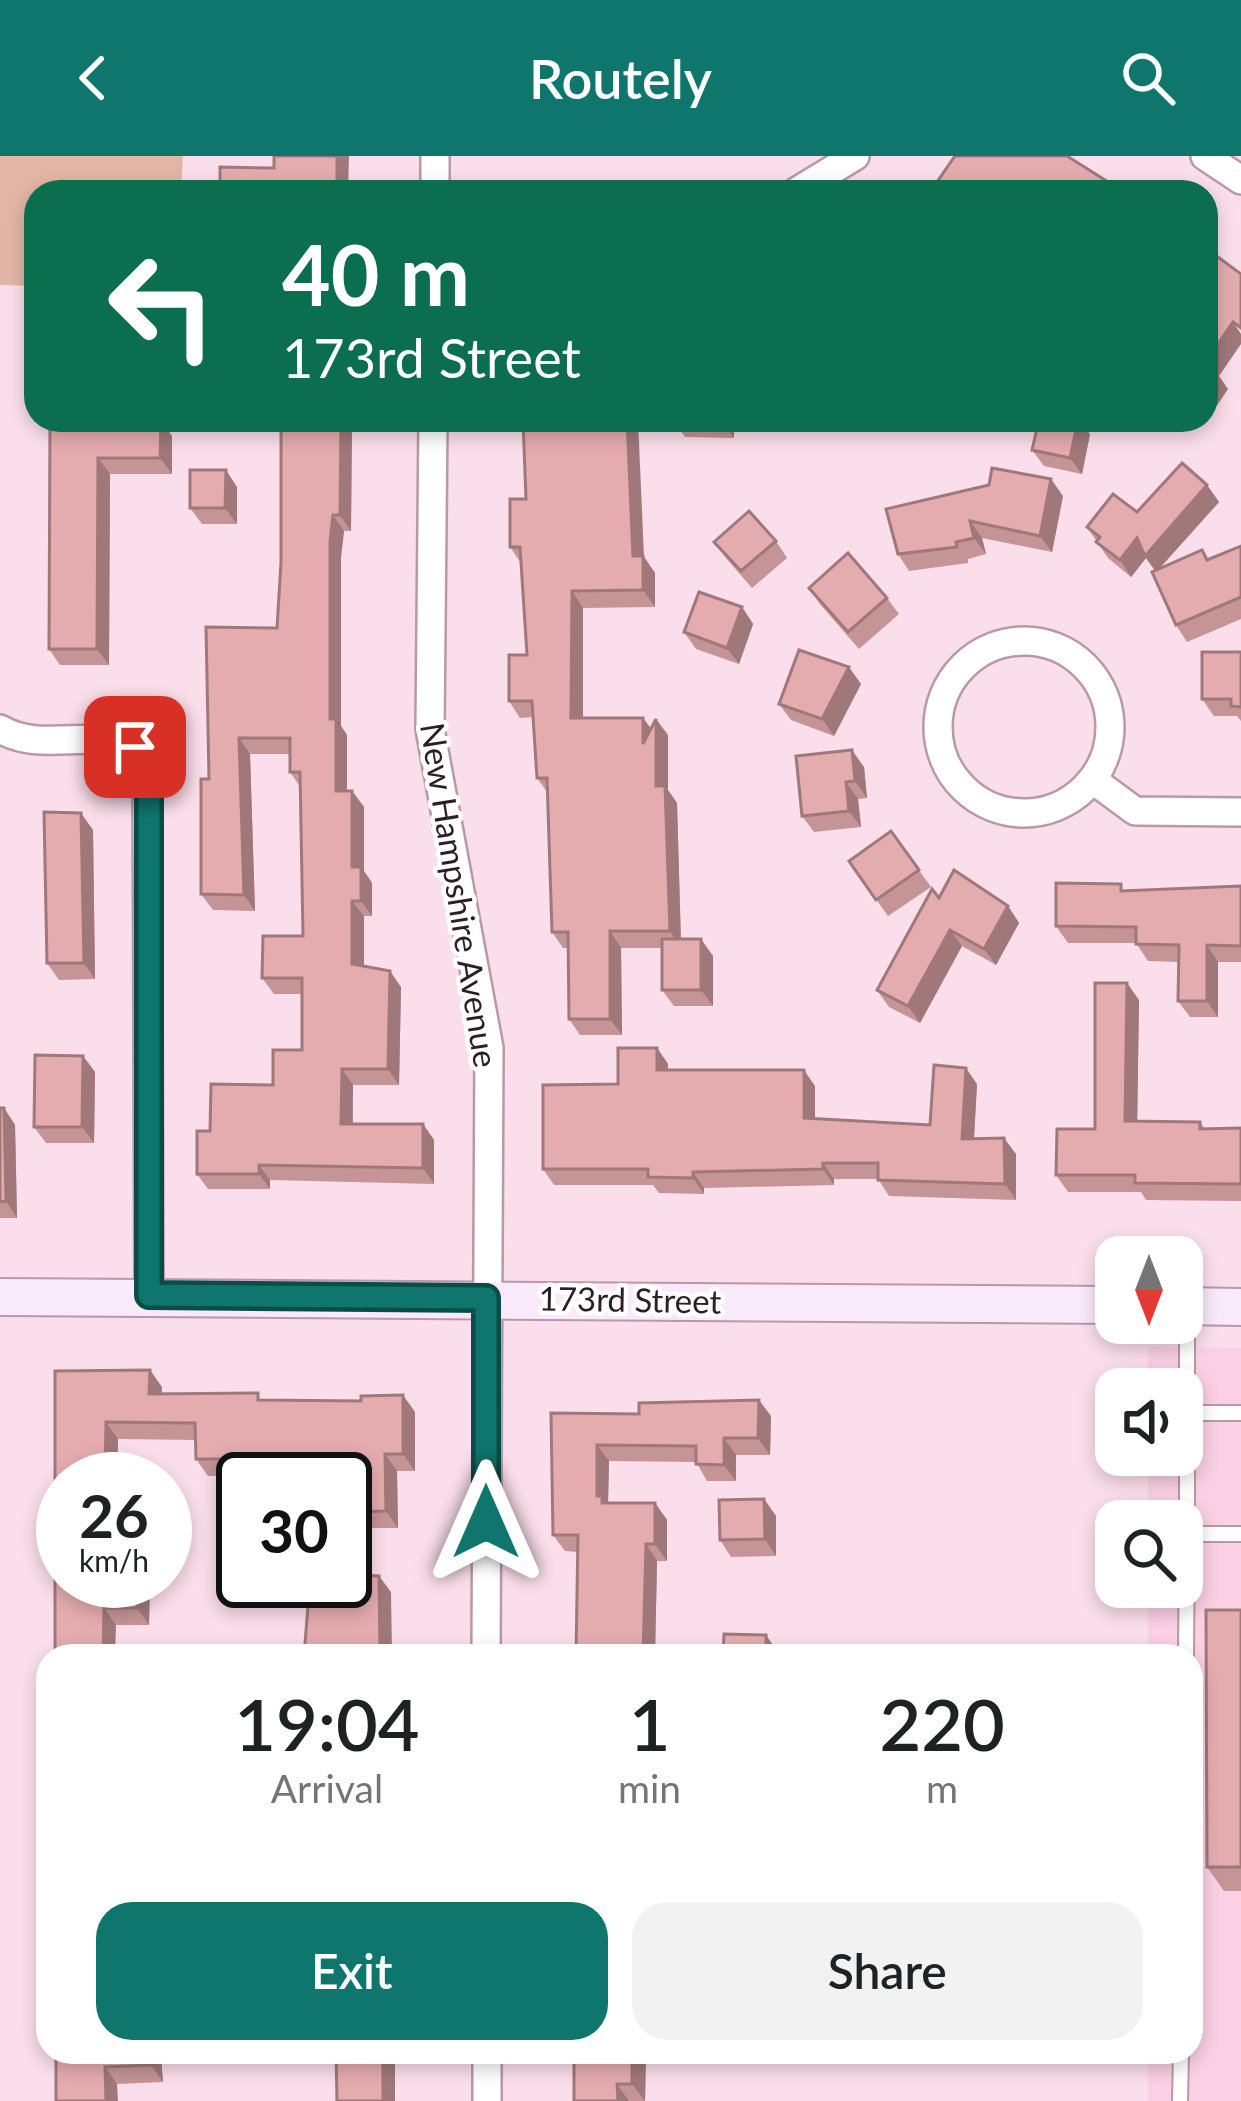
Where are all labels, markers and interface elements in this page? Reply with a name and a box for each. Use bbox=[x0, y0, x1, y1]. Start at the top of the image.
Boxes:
icon: back bbox=[60, 45, 126, 111]
icon: search bbox=[1115, 45, 1181, 111]
text: Routely bbox=[529, 46, 712, 111]
text: 40 m bbox=[282, 223, 470, 324]
icon: left bbox=[84, 228, 240, 384]
text: 173rd Street bbox=[282, 325, 581, 390]
pin bbox=[84, 696, 186, 798]
icon: arrive bbox=[102, 714, 168, 780]
street label: New Hampshire Avenue bbox=[413, 720, 507, 1070]
north arrow bbox=[1095, 1236, 1203, 1344]
map controls bbox=[1095, 1236, 1203, 1608]
street label: 173rd Street bbox=[538, 1277, 722, 1321]
button: sound bbox=[1095, 1368, 1203, 1476]
speed limit sign: 30 bbox=[216, 1452, 372, 1608]
position arrow bbox=[423, 1459, 549, 1585]
text: 26 bbox=[79, 1479, 149, 1551]
button: search bbox=[1095, 1500, 1203, 1608]
text: km/h bbox=[79, 1542, 149, 1578]
text: 19:04 bbox=[234, 1680, 420, 1766]
text: 1 bbox=[629, 1680, 670, 1766]
text: 220 bbox=[879, 1680, 1005, 1766]
text: Arrival bbox=[271, 1765, 383, 1811]
text: min bbox=[618, 1765, 681, 1811]
text: m bbox=[926, 1765, 958, 1811]
button: Exit bbox=[96, 1902, 608, 2040]
button: Share bbox=[632, 1902, 1143, 2040]

